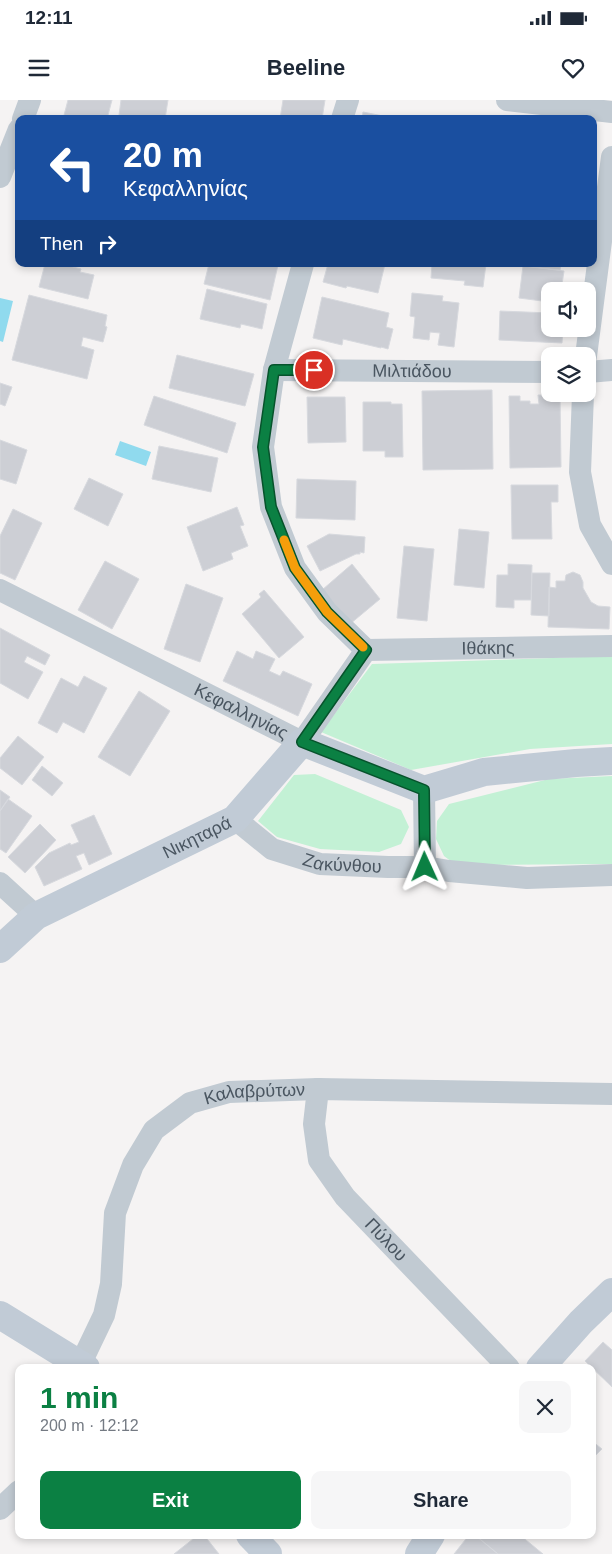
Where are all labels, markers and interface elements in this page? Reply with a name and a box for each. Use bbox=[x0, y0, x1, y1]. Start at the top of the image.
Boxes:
text: 12:11 bbox=[25, 7, 73, 28]
icon: menu bbox=[25, 54, 53, 82]
icon: heart bbox=[559, 54, 587, 82]
text: Beeline bbox=[267, 55, 345, 80]
icon: left bbox=[40, 135, 105, 200]
text: 20 m bbox=[123, 135, 203, 174]
text: Κεφαλληνίας bbox=[123, 176, 248, 201]
icon: right bbox=[93, 230, 121, 258]
text: Then bbox=[40, 233, 83, 254]
map controls bbox=[541, 282, 596, 402]
button: sound bbox=[541, 282, 596, 337]
button: layers bbox=[541, 347, 596, 402]
pin bbox=[293, 349, 335, 391]
icon: arrive bbox=[300, 356, 328, 384]
street label: Μιλτιάδου bbox=[372, 361, 452, 381]
street label: Ιθάκης bbox=[461, 638, 515, 658]
street label: Κεφαλληνίας bbox=[191, 679, 292, 743]
street label: Νικηταρά bbox=[159, 812, 235, 863]
position arrow bbox=[398, 840, 450, 892]
street label: Ζακύνθου bbox=[300, 849, 382, 877]
street label: Καλαβρύτων bbox=[202, 1079, 305, 1109]
street label: Πύλου bbox=[361, 1214, 411, 1265]
text: 1 min bbox=[40, 1381, 118, 1414]
button: close bbox=[519, 1381, 571, 1433]
text: 200 m · 12:12 bbox=[40, 1417, 139, 1434]
button: Exit bbox=[40, 1471, 301, 1529]
button: Share bbox=[311, 1471, 571, 1529]

